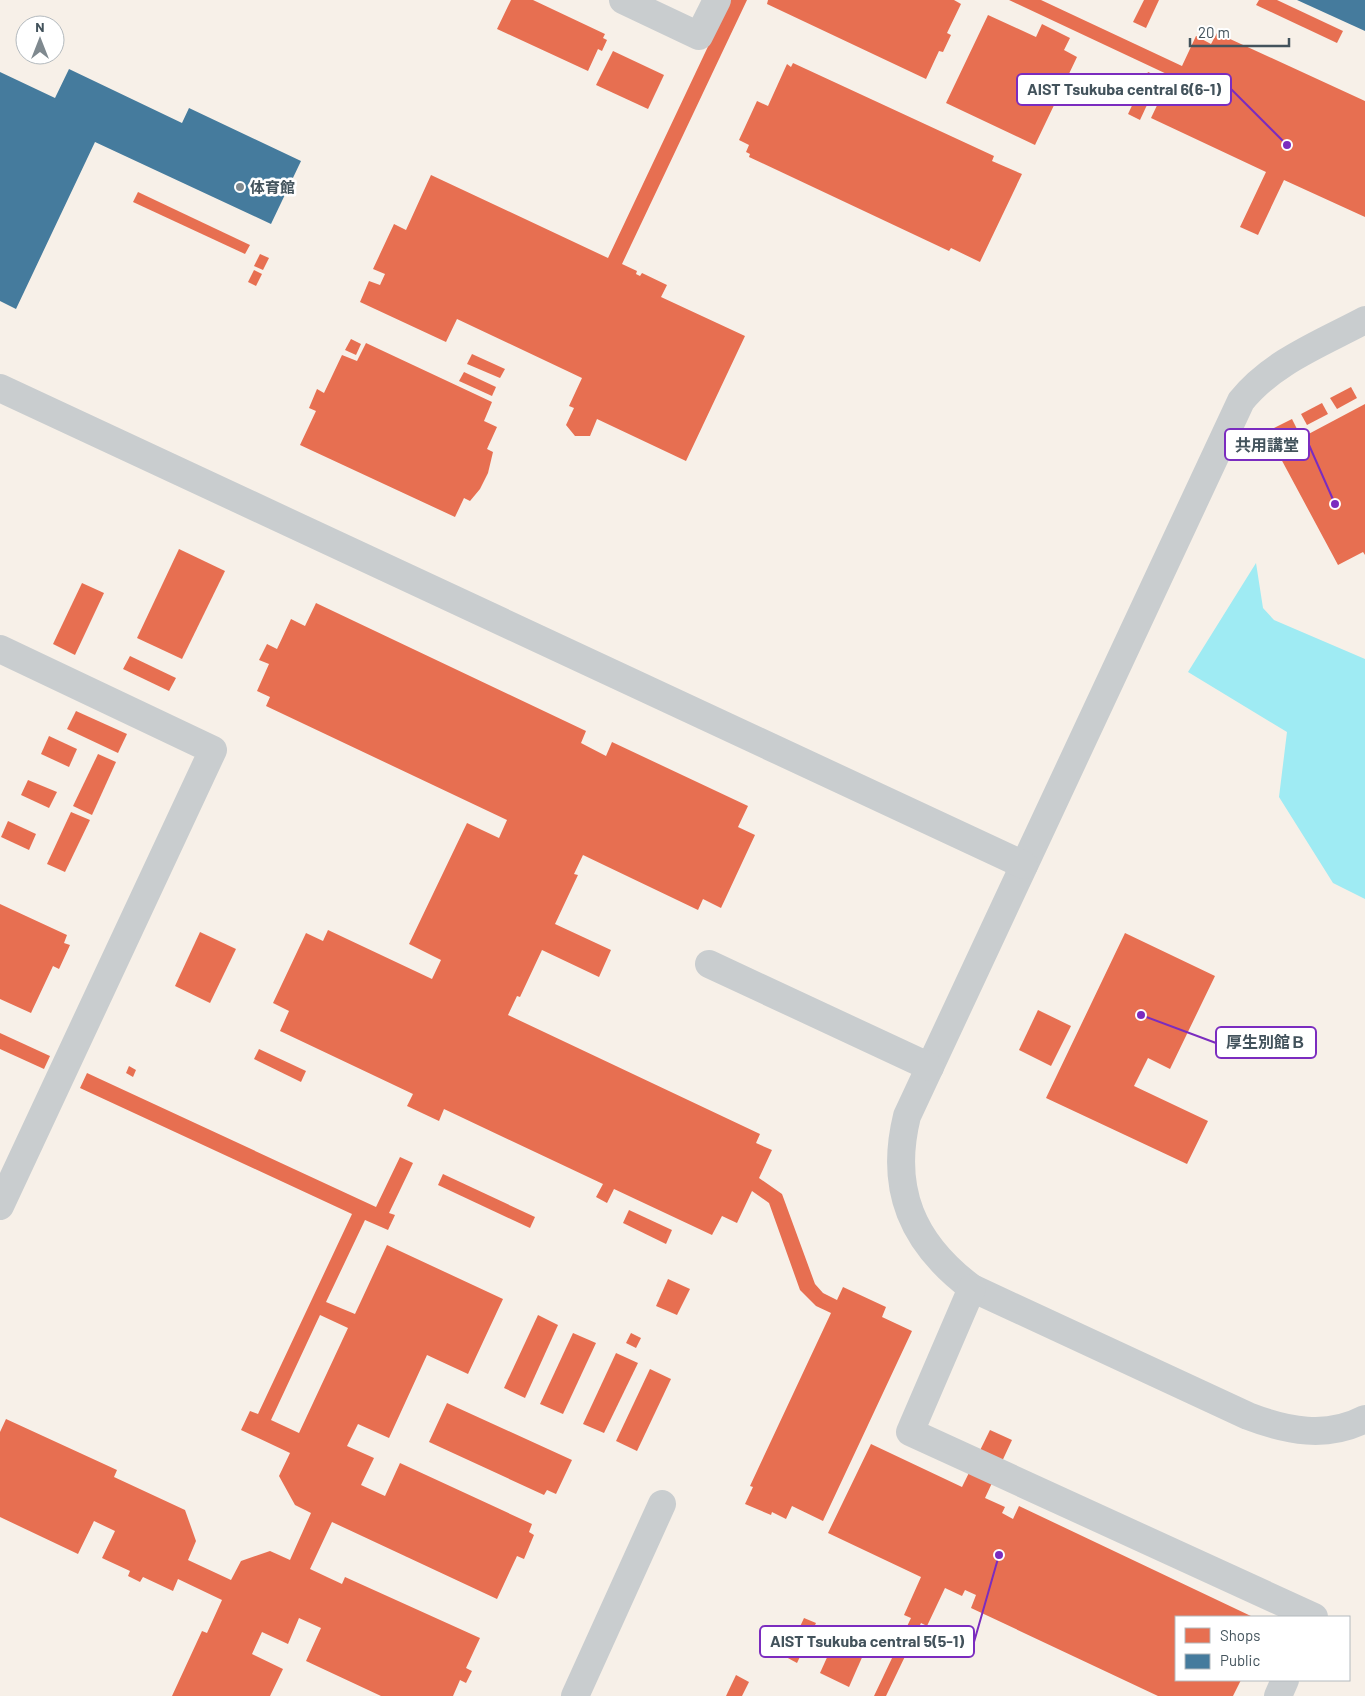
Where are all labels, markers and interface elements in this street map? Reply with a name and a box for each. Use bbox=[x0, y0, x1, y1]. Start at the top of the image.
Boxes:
north arrow bbox=[15, 15, 65, 65]
scale bar bbox=[1190, 15, 1289, 47]
text: N bbox=[35, 18, 45, 35]
text: 20 m bbox=[1198, 23, 1230, 41]
callout: AIST Tsukuba central 6(6-1) bbox=[1017, 74, 1231, 105]
text: AIST Tsukuba central 6(6-1) bbox=[1027, 79, 1221, 98]
place label: 体育館 bbox=[250, 178, 295, 196]
marker: 体育館 bbox=[234, 181, 246, 193]
callout: 共用講堂 bbox=[1225, 429, 1309, 460]
text: 共用講堂 bbox=[1235, 435, 1299, 454]
callout: 厚生別館Ｂ bbox=[1216, 1027, 1316, 1058]
text: 厚生別館Ｂ bbox=[1226, 1032, 1306, 1051]
legend bbox=[1175, 1616, 1350, 1681]
callout: AIST Tsukuba central 5(5-1) bbox=[760, 1626, 974, 1657]
text: Shops bbox=[1220, 1626, 1260, 1644]
text: AIST Tsukuba central 5(5-1) bbox=[770, 1631, 965, 1650]
text: Public bbox=[1220, 1651, 1260, 1669]

